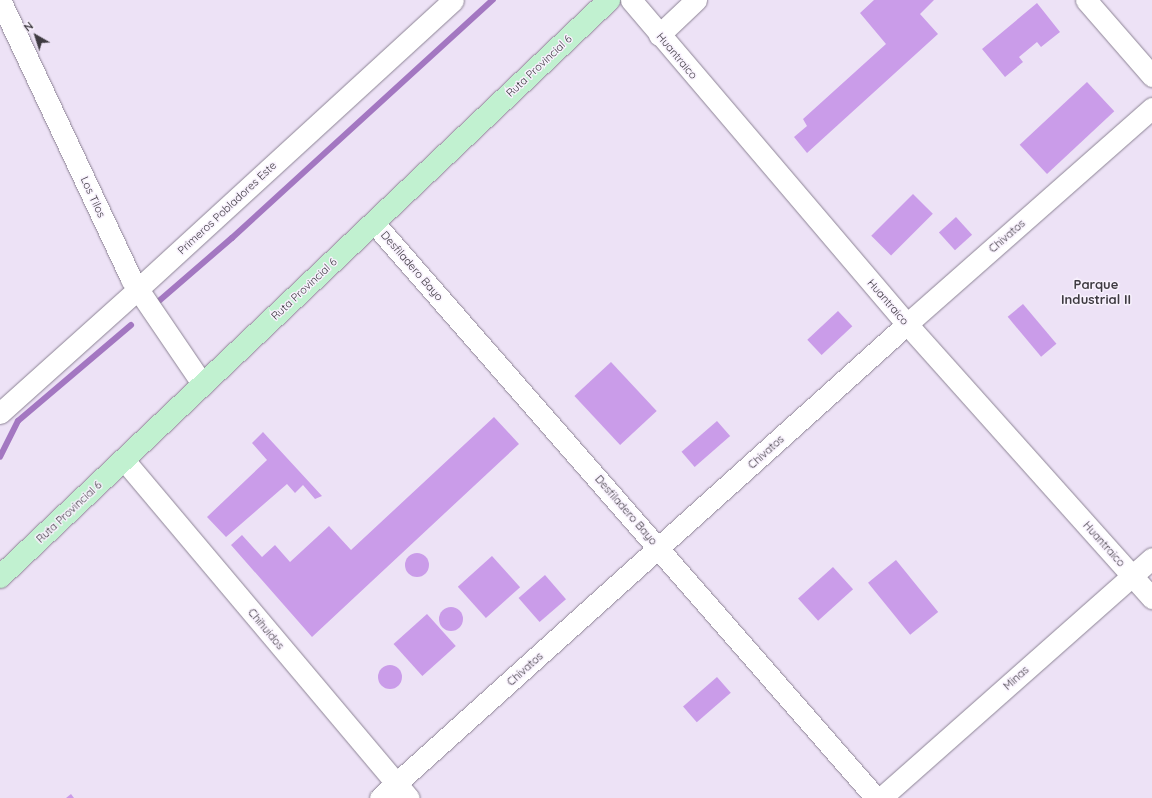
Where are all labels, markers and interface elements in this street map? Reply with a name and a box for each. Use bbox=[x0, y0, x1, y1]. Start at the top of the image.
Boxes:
north arrow bbox=[16, 16, 56, 56]
text: N bbox=[21, 19, 36, 35]
street label: Huantraico bbox=[654, 30, 700, 82]
street label: Ruta Provincial 6 bbox=[504, 32, 574, 100]
street label: Primeros Pobladores Este bbox=[175, 159, 279, 257]
street label: Los Tilos bbox=[78, 174, 108, 220]
street label: Chivatos bbox=[986, 217, 1028, 255]
street label: Desfiladero Bayo bbox=[378, 228, 446, 304]
street label: Ruta Provincial 6 bbox=[269, 255, 339, 323]
street label: Huantraico bbox=[865, 276, 911, 328]
district label: Parque Industrial II bbox=[1061, 277, 1131, 308]
street label: Chivatos bbox=[745, 432, 787, 472]
street label: Desfiladero Bayo bbox=[592, 472, 660, 548]
street label: Ruta Provincial 6 bbox=[34, 478, 104, 546]
street label: Huantraico bbox=[1080, 519, 1128, 569]
street label: Chihuidos bbox=[245, 606, 287, 652]
street label: Chivatos bbox=[504, 649, 546, 689]
street label: Minas bbox=[1001, 663, 1031, 693]

